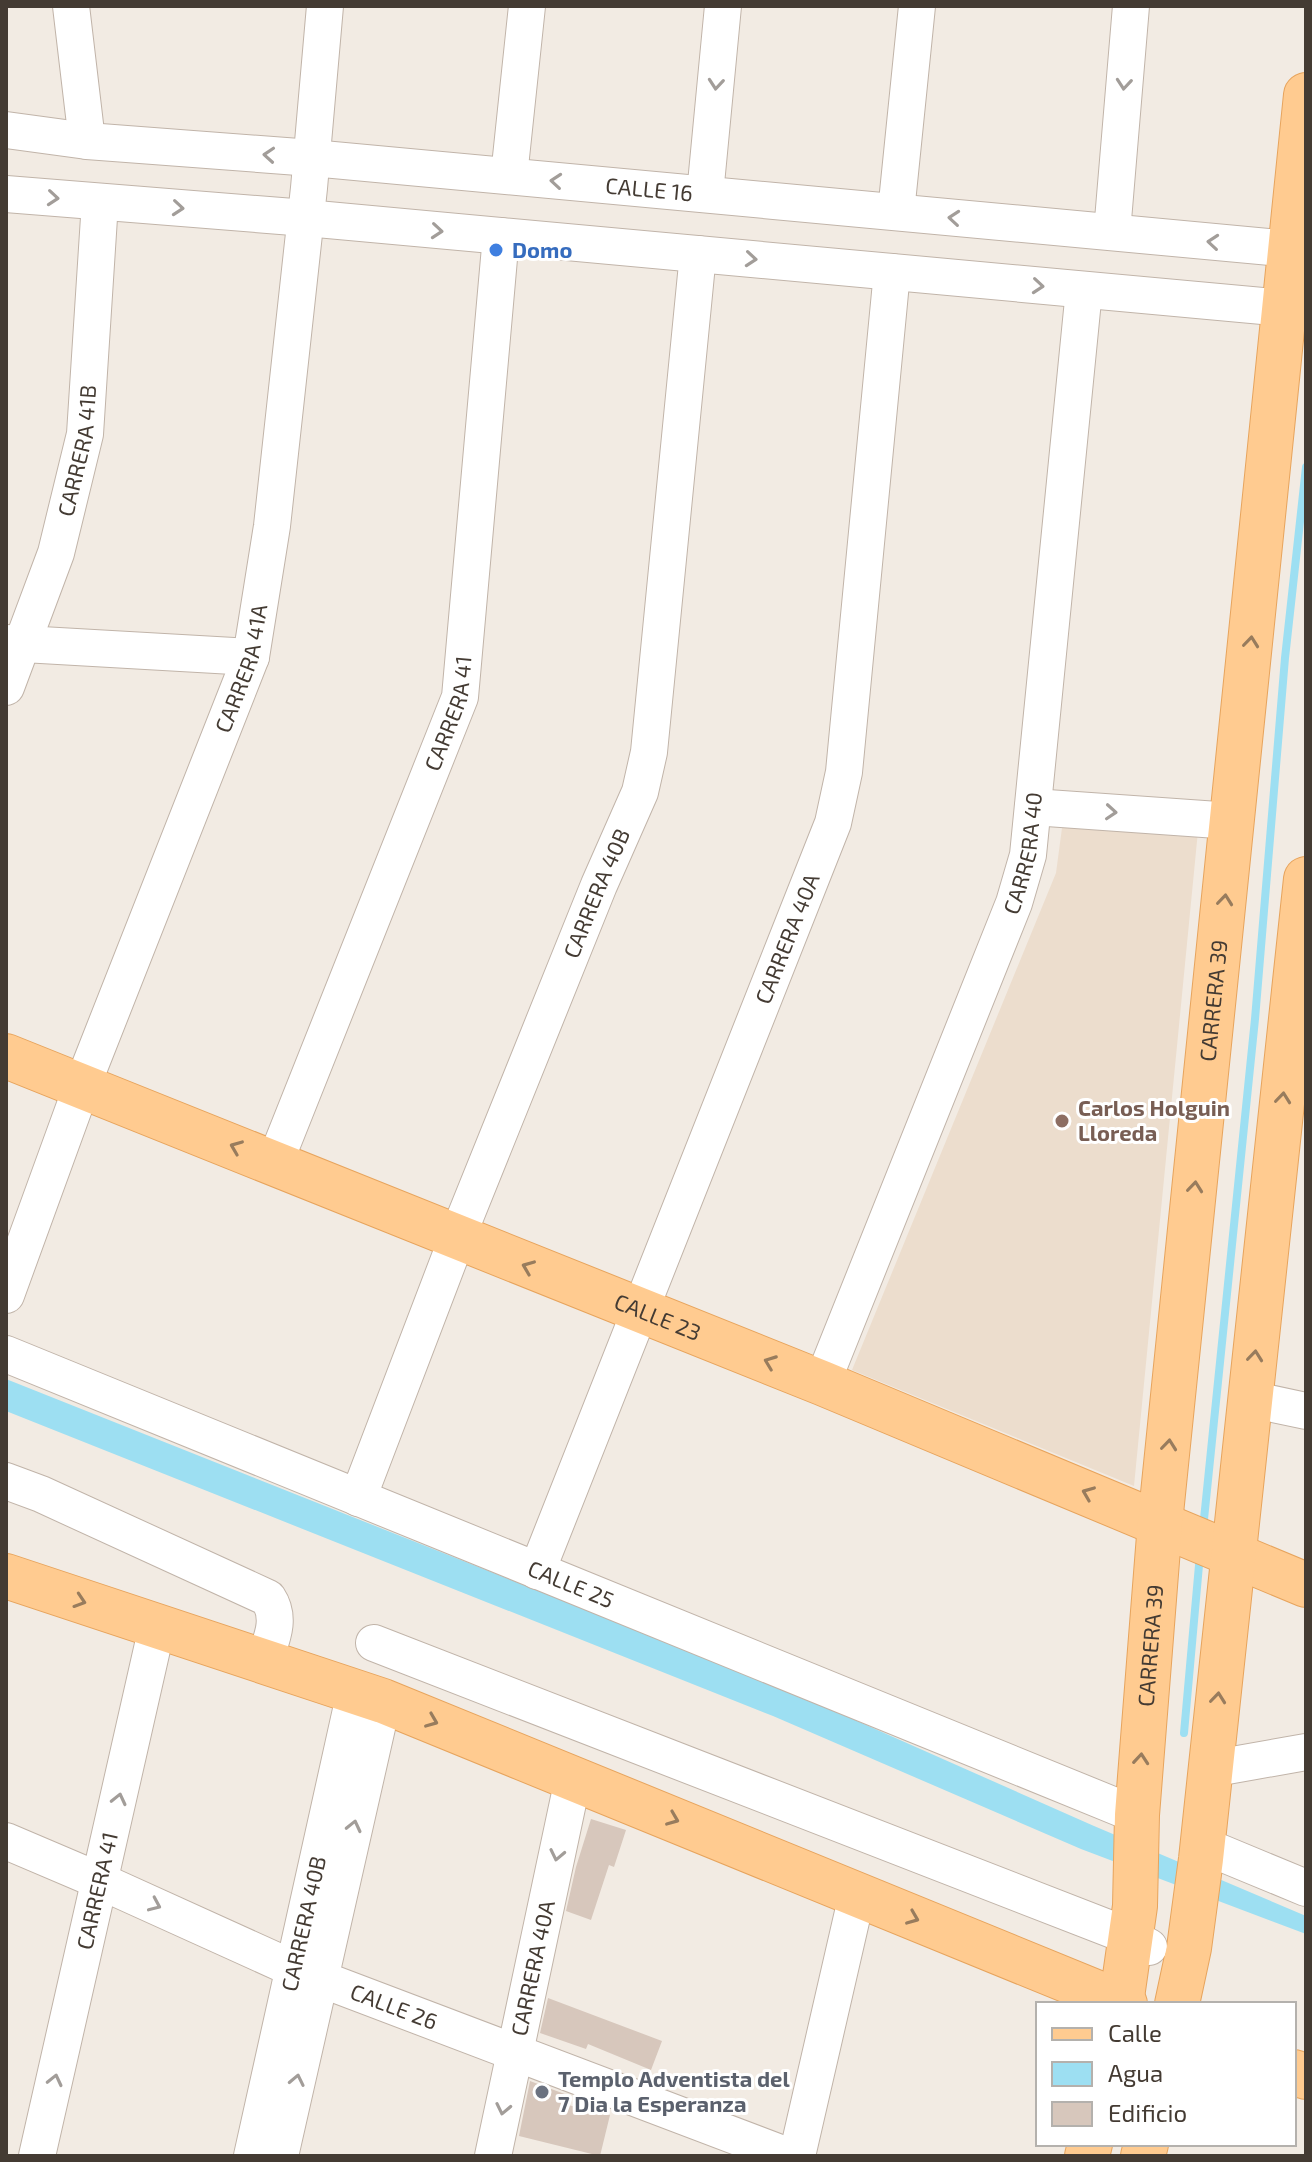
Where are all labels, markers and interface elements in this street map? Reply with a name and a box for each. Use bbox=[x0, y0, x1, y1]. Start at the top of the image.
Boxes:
one-way arrow bbox=[708, 78, 725, 91]
one-way arrow bbox=[1116, 78, 1133, 91]
one-way arrow bbox=[262, 147, 275, 164]
street label: CALLE 16 bbox=[605, 171, 694, 205]
one-way arrow bbox=[549, 172, 562, 189]
one-way arrow bbox=[47, 189, 60, 206]
one-way arrow bbox=[172, 199, 185, 216]
one-way arrow bbox=[947, 209, 960, 226]
one-way arrow bbox=[431, 222, 444, 239]
one-way arrow bbox=[1206, 233, 1219, 250]
place label: Domo bbox=[512, 236, 572, 262]
marker: Domo bbox=[487, 241, 505, 259]
one-way arrow bbox=[745, 251, 758, 268]
one-way arrow bbox=[1032, 277, 1045, 294]
street label: CARRERA 41B bbox=[51, 384, 100, 519]
street label: CARRERA 41A bbox=[209, 602, 271, 736]
one-way arrow bbox=[1242, 635, 1259, 648]
street label: CARRERA 41 bbox=[418, 654, 476, 774]
street label: CARRERA 40 bbox=[997, 791, 1046, 918]
one-way arrow bbox=[1105, 803, 1118, 820]
street label: CARRERA 40B bbox=[557, 824, 634, 962]
street label: CARRERA 40A bbox=[749, 869, 824, 1007]
one-way arrow bbox=[1216, 893, 1233, 906]
street label: CARRERA 39 bbox=[1193, 938, 1232, 1063]
one-way arrow bbox=[1275, 1091, 1292, 1104]
place label: Carlos Holguin Lloreda bbox=[1078, 1094, 1230, 1145]
marker: Carlos Holguin Lloreda bbox=[1053, 1112, 1071, 1130]
one-way arrow bbox=[230, 1140, 244, 1157]
one-way arrow bbox=[1187, 1180, 1204, 1193]
one-way arrow bbox=[522, 1260, 536, 1277]
street label: CALLE 23 bbox=[611, 1287, 705, 1345]
one-way arrow bbox=[1246, 1349, 1263, 1362]
one-way arrow bbox=[764, 1356, 778, 1372]
one-way arrow bbox=[1160, 1438, 1177, 1451]
one-way arrow bbox=[1082, 1486, 1096, 1503]
street label: CALLE 25 bbox=[525, 1554, 618, 1612]
street label: CARRERA 39 bbox=[1132, 1583, 1167, 1707]
one-way arrow bbox=[73, 1592, 86, 1608]
one-way arrow bbox=[1209, 1691, 1226, 1704]
one-way arrow bbox=[424, 1711, 438, 1728]
one-way arrow bbox=[1132, 1752, 1149, 1765]
one-way arrow bbox=[109, 1793, 126, 1806]
one-way arrow bbox=[665, 1810, 679, 1826]
one-way arrow bbox=[345, 1820, 362, 1834]
street label: CARRERA 41 bbox=[70, 1829, 122, 1952]
one-way arrow bbox=[549, 1848, 566, 1862]
street label: CARRERA 40B bbox=[275, 1853, 330, 1994]
one-way arrow bbox=[147, 1896, 161, 1912]
street label: CARRERA 40A bbox=[505, 1897, 559, 2038]
one-way arrow bbox=[905, 1908, 919, 1924]
street label: CALLE 26 bbox=[347, 1977, 442, 2034]
legend bbox=[1036, 2002, 1296, 2146]
text: Calle bbox=[1108, 2018, 1162, 2047]
text: Agua bbox=[1108, 2058, 1163, 2087]
place label: Templo Adventista del 7 Dia la Esperanza bbox=[558, 2065, 790, 2116]
one-way arrow bbox=[288, 2073, 305, 2087]
one-way arrow bbox=[46, 2074, 63, 2087]
marker: Templo Adventista del 7 Dia la Esperanza bbox=[533, 2083, 551, 2101]
text: Edificio bbox=[1108, 2098, 1187, 2127]
one-way arrow bbox=[495, 2102, 512, 2116]

